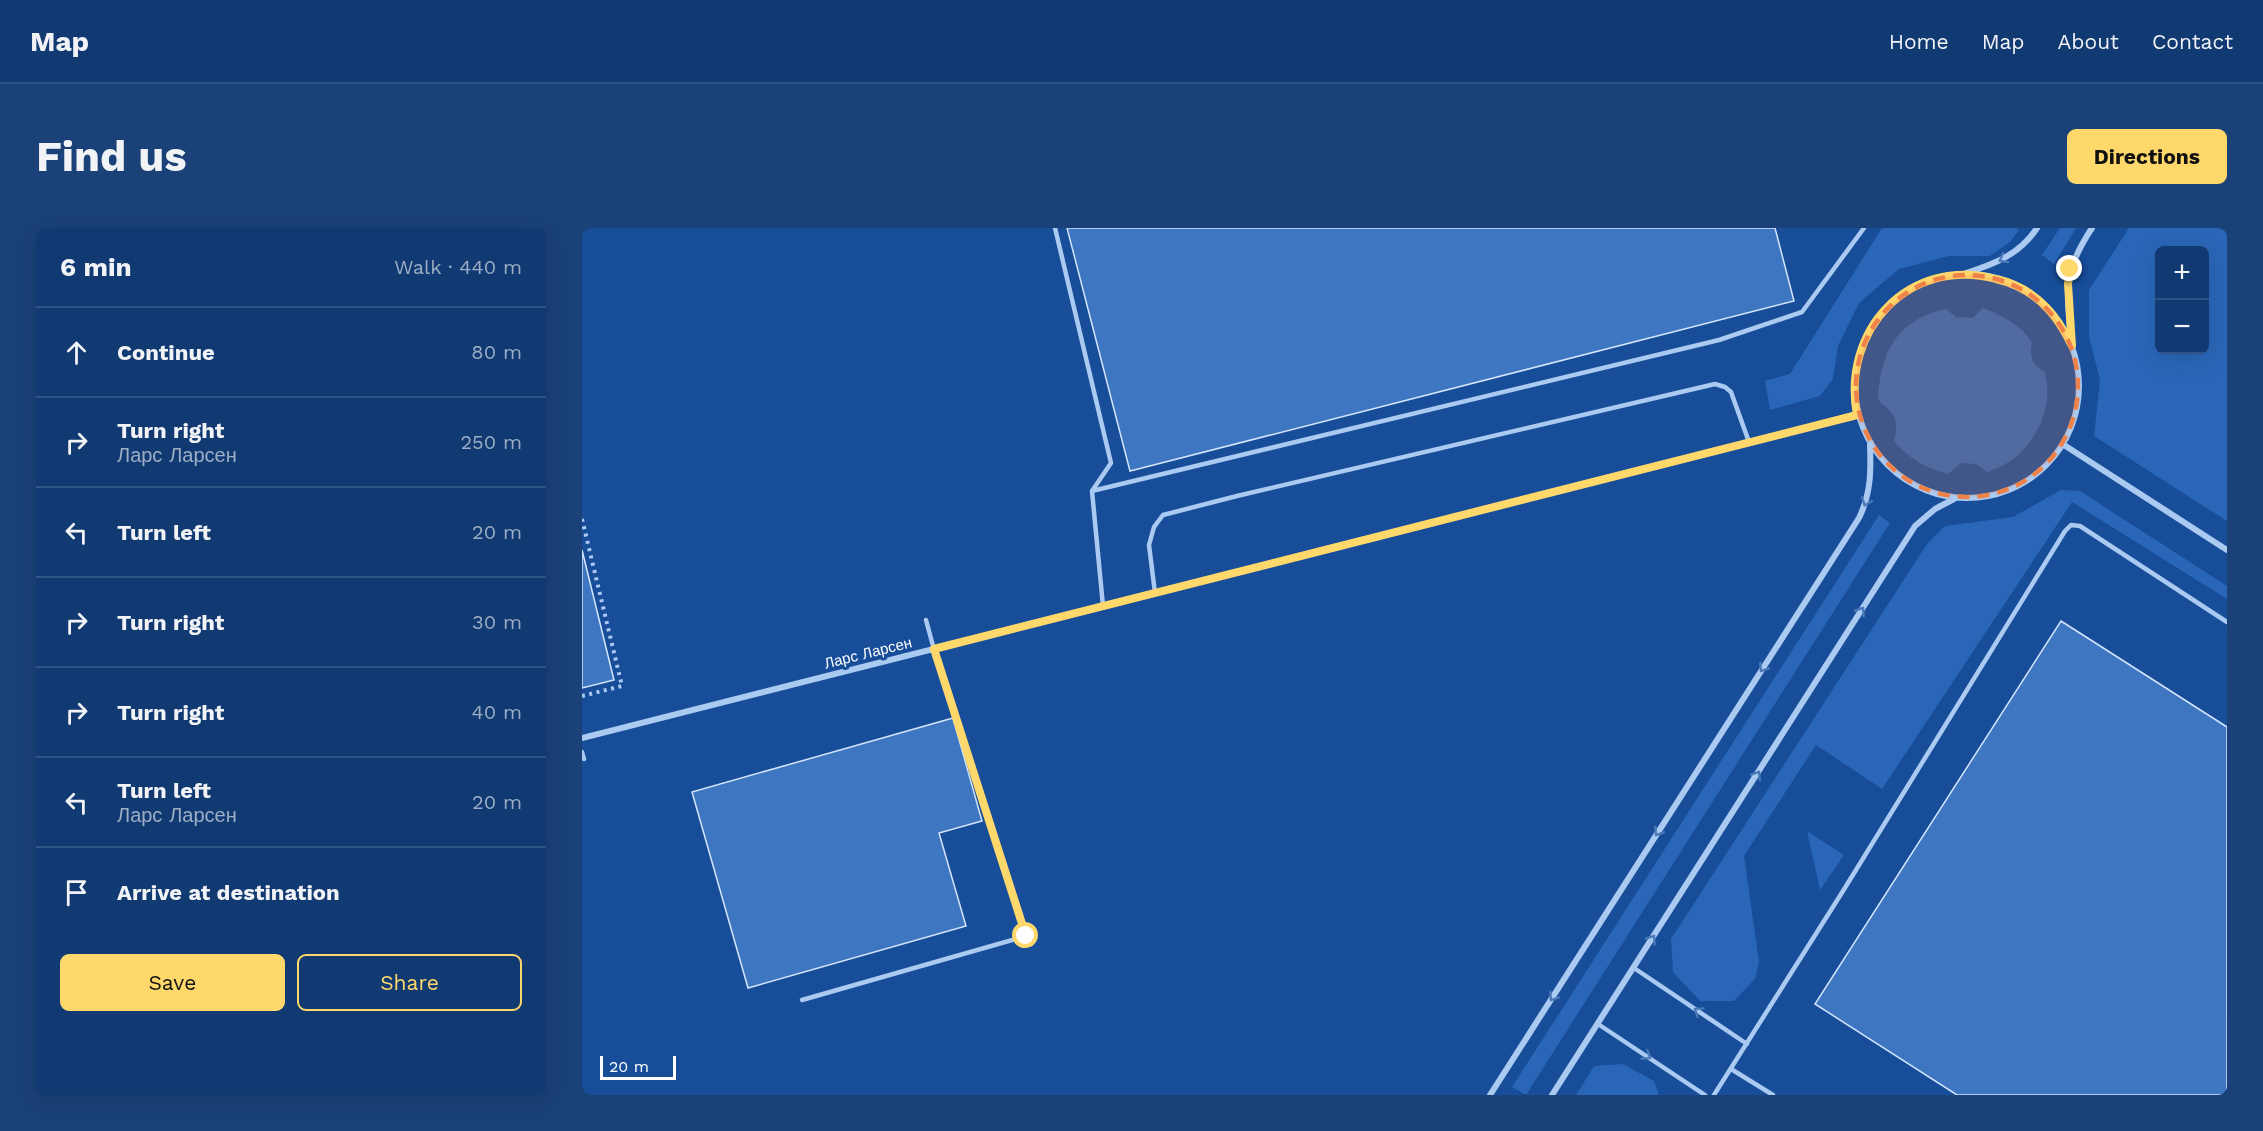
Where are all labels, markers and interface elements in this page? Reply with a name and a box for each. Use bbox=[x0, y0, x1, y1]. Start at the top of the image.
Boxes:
text: Map bbox=[30, 25, 89, 58]
text: Home bbox=[1889, 29, 1949, 54]
text: Map bbox=[1982, 29, 2025, 54]
text: About bbox=[2058, 29, 2119, 54]
text: Contact bbox=[2152, 29, 2233, 54]
button: Directions bbox=[2067, 129, 2227, 184]
text: Find us bbox=[36, 132, 187, 181]
map controls bbox=[2155, 246, 2209, 354]
button: + bbox=[2155, 246, 2209, 300]
text: 6 min bbox=[60, 252, 132, 282]
one-way arrow bbox=[1999, 252, 2010, 263]
text: Walk · 440 m bbox=[394, 255, 522, 279]
route end bbox=[2056, 255, 2082, 281]
button: − bbox=[2155, 300, 2209, 354]
icon: ahead bbox=[60, 336, 93, 369]
text: Continue bbox=[117, 340, 215, 365]
text: 80 m bbox=[471, 340, 522, 364]
text: Turn right bbox=[117, 418, 224, 443]
icon: right bbox=[60, 426, 93, 459]
text: 250 m bbox=[460, 430, 522, 454]
text: Ларс Ларсен bbox=[117, 443, 237, 467]
one-way arrow bbox=[1860, 497, 1873, 507]
icon: left bbox=[60, 516, 93, 549]
text: Turn left bbox=[117, 520, 211, 545]
text: 20 m bbox=[472, 520, 522, 544]
icon: right bbox=[60, 606, 93, 639]
one-way arrow bbox=[1854, 606, 1865, 617]
text: Turn right bbox=[117, 610, 224, 635]
text: 30 m bbox=[472, 610, 522, 634]
street label: Ларс Ларсен bbox=[822, 633, 914, 673]
one-way arrow bbox=[1759, 661, 1770, 672]
icon: right bbox=[60, 696, 93, 729]
text: Turn right bbox=[117, 700, 224, 725]
text: 40 m bbox=[471, 700, 522, 724]
one-way arrow bbox=[1749, 771, 1761, 781]
text: Turn left bbox=[117, 778, 211, 803]
icon: left bbox=[60, 786, 93, 819]
text: 20 m bbox=[472, 790, 522, 814]
text: Ларс Ларсен bbox=[117, 803, 237, 827]
one-way arrow bbox=[1654, 826, 1665, 837]
icon: arrive bbox=[60, 876, 93, 909]
text: Arrive at destination bbox=[117, 880, 340, 905]
route start bbox=[1012, 922, 1038, 948]
one-way arrow bbox=[1644, 935, 1655, 946]
button: Save bbox=[60, 954, 285, 1011]
button: Share bbox=[297, 954, 522, 1011]
one-way arrow bbox=[1549, 990, 1560, 1001]
one-way arrow bbox=[1694, 1007, 1705, 1018]
one-way arrow bbox=[1640, 1049, 1651, 1060]
scale bar bbox=[600, 1053, 676, 1080]
text: 20 m bbox=[609, 1057, 649, 1076]

